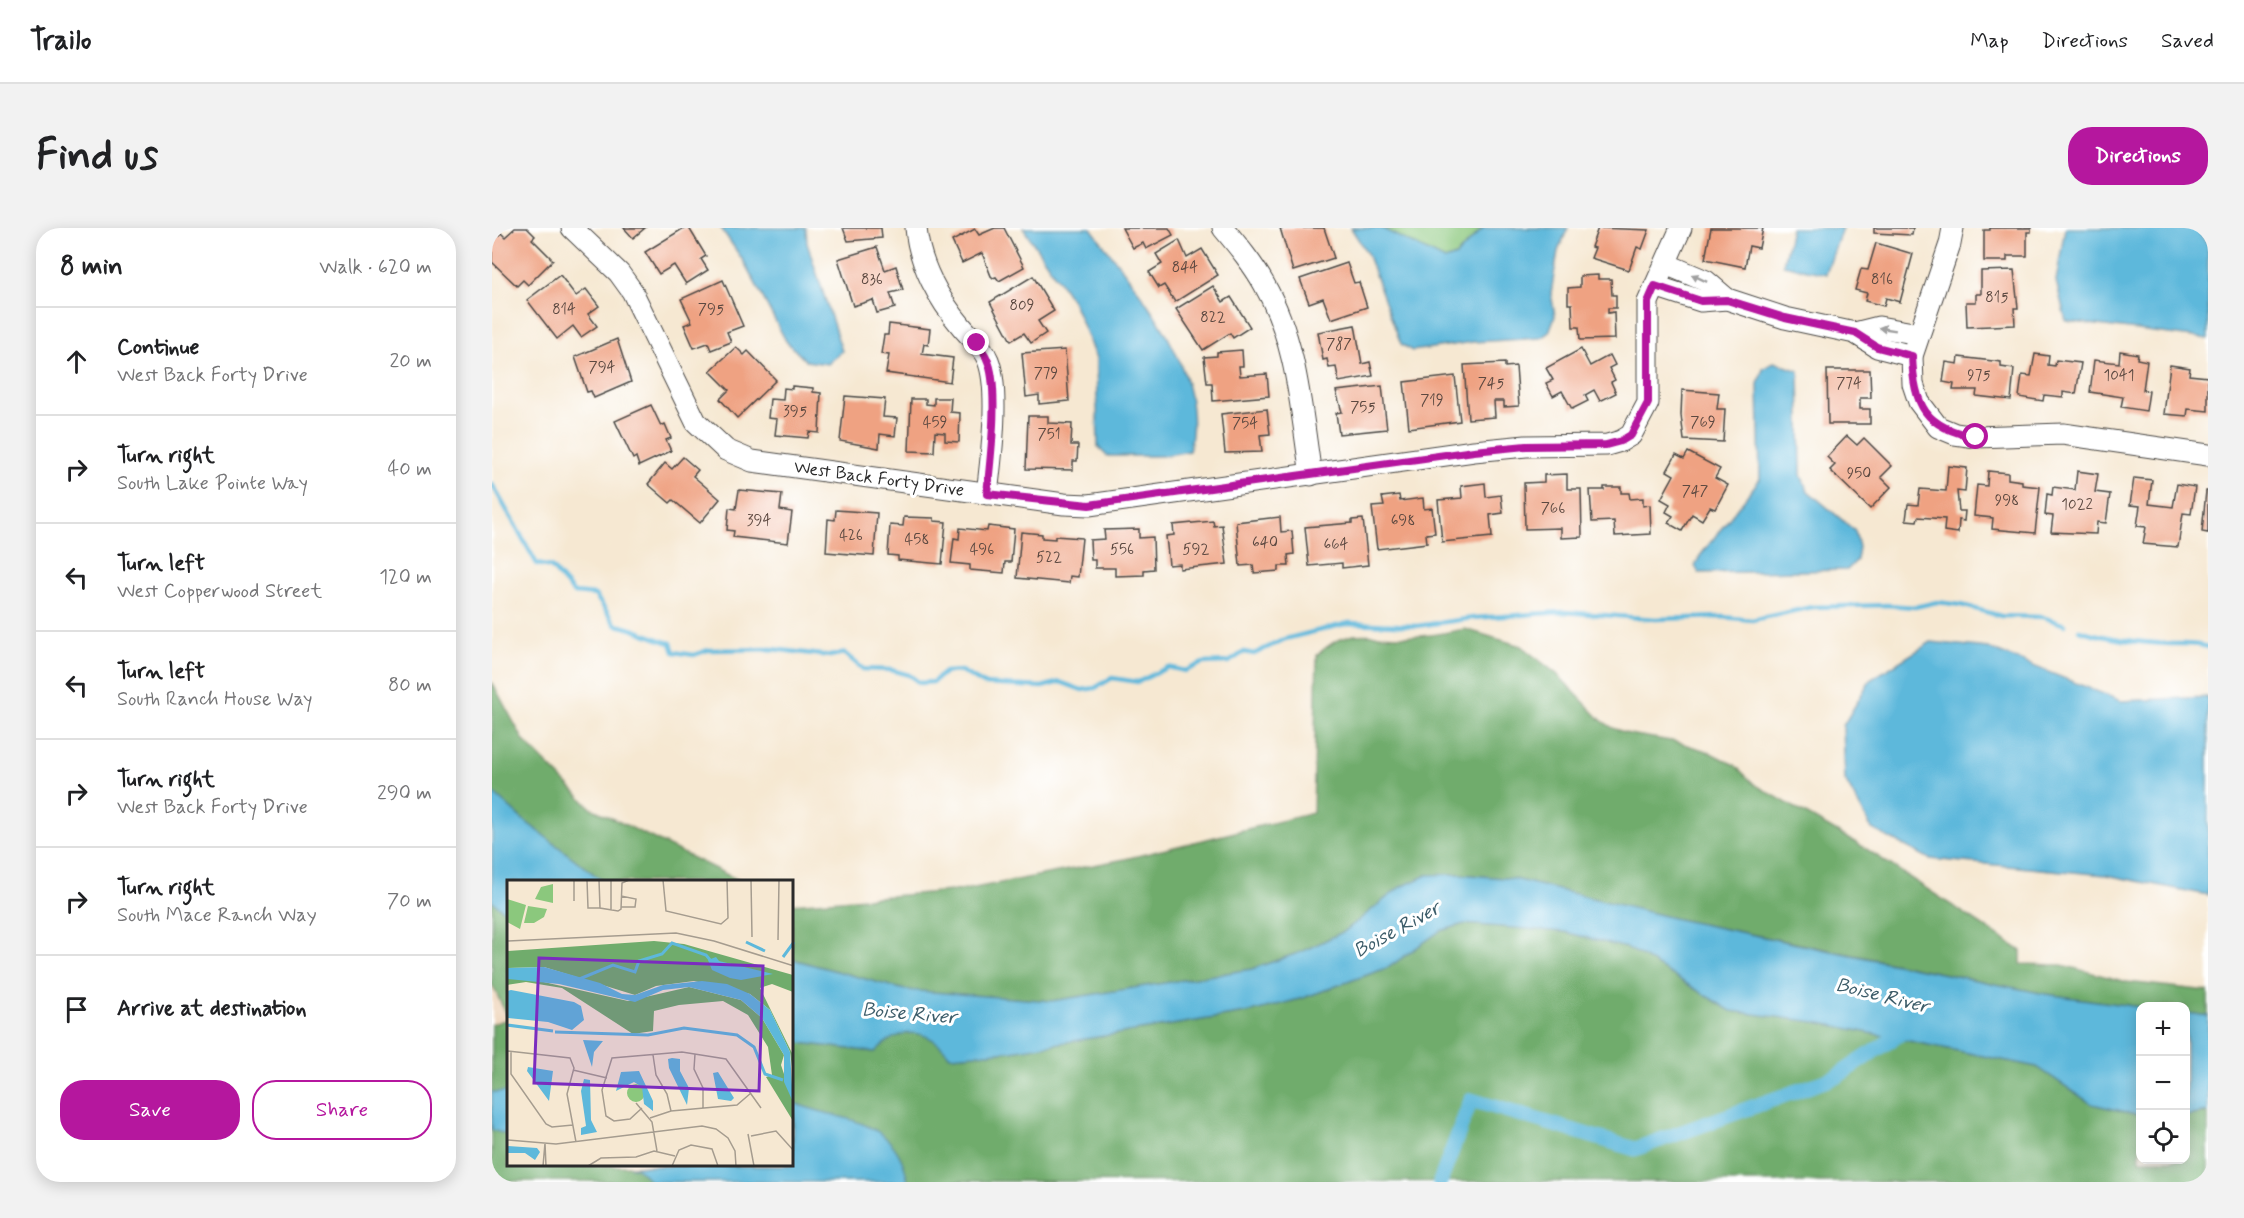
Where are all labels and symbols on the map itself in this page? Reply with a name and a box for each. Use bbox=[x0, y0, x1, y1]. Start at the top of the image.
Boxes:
house number: 844 bbox=[1172, 258, 1198, 278]
house number: 836 bbox=[861, 270, 883, 290]
house number: 816 bbox=[1871, 270, 1893, 290]
one-way arrow bbox=[1689, 273, 1707, 283]
house number: 815 bbox=[1985, 288, 2009, 308]
house number: 809 bbox=[1010, 296, 1034, 316]
house number: 814 bbox=[552, 300, 576, 320]
house number: 795 bbox=[698, 300, 724, 320]
house number: 822 bbox=[1200, 308, 1226, 328]
one-way arrow bbox=[1877, 324, 1896, 333]
route end bbox=[963, 329, 989, 355]
house number: 787 bbox=[1326, 335, 1352, 355]
house number: 794 bbox=[589, 358, 616, 378]
house number: 779 bbox=[1034, 364, 1058, 384]
house number: 975 bbox=[1967, 366, 1991, 386]
house number: 1041 bbox=[2104, 366, 2134, 386]
house number: 745 bbox=[1478, 374, 1504, 394]
house number: 774 bbox=[1836, 374, 1862, 394]
house number: 719 bbox=[1420, 391, 1444, 411]
house number: 755 bbox=[1350, 398, 1376, 418]
house number: 395 bbox=[783, 402, 807, 422]
house number: 459 bbox=[923, 413, 947, 433]
house number: 769 bbox=[1690, 413, 1716, 433]
house number: 754 bbox=[1232, 414, 1258, 434]
route start bbox=[1962, 423, 1988, 449]
house number: 751 bbox=[1038, 425, 1060, 445]
street label: West Back Forty Drive bbox=[792, 455, 966, 503]
house number: 950 bbox=[1847, 464, 1871, 484]
house number: 747 bbox=[1682, 482, 1708, 502]
house number: 998 bbox=[1995, 491, 2019, 511]
house number: 1022 bbox=[2061, 495, 2093, 515]
house number: 766 bbox=[1541, 499, 1565, 519]
house number: 394 bbox=[747, 511, 771, 531]
house number: 698 bbox=[1391, 511, 1415, 531]
house number: 426 bbox=[839, 526, 863, 546]
house number: 458 bbox=[905, 530, 929, 550]
house number: 640 bbox=[1252, 533, 1278, 553]
house number: 664 bbox=[1324, 535, 1349, 555]
house number: 496 bbox=[970, 540, 994, 560]
house number: 556 bbox=[1110, 540, 1134, 560]
house number: 592 bbox=[1183, 540, 1209, 560]
house number: 522 bbox=[1036, 548, 1062, 568]
inset map bbox=[507, 880, 794, 1167]
water label: Boise River bbox=[1349, 894, 1447, 965]
water label: Boise River bbox=[1833, 971, 1934, 1021]
water label: Boise River bbox=[861, 996, 960, 1032]

